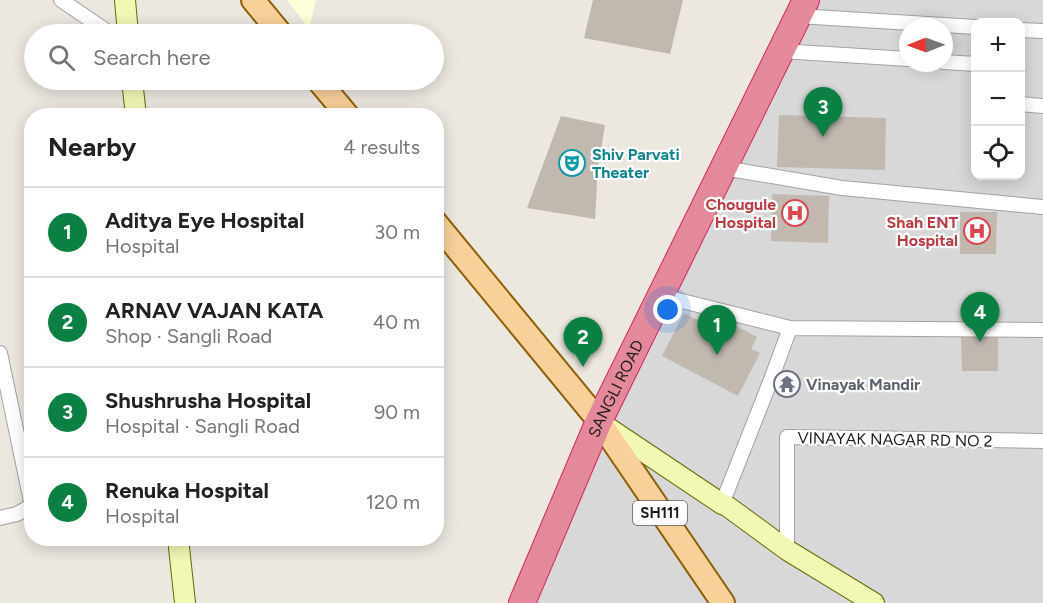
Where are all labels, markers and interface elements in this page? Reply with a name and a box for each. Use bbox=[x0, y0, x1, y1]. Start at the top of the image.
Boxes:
north arrow bbox=[899, 18, 953, 72]
map controls bbox=[971, 18, 1025, 180]
button: + bbox=[971, 18, 1025, 72]
search box bbox=[24, 24, 444, 90]
icon: search bbox=[45, 41, 78, 74]
text: Search here bbox=[93, 44, 211, 71]
button: − bbox=[971, 72, 1025, 126]
pin: 3 bbox=[804, 88, 842, 137]
button: locate bbox=[971, 126, 1025, 180]
text: Nearby bbox=[48, 131, 136, 163]
text: 4 results bbox=[343, 135, 420, 159]
place label: Shiv Parvati Theater bbox=[592, 145, 680, 182]
theatre icon: Shiv Parvati Theater bbox=[557, 148, 587, 178]
place label: Chougule Hospital bbox=[705, 195, 776, 232]
hospital icon: Chougule Hospital bbox=[780, 198, 810, 228]
text: Aditya Eye Hospital bbox=[105, 207, 304, 234]
place label: Shah ENT Hospital bbox=[887, 213, 959, 250]
hospital icon: Shah ENT Hospital bbox=[962, 216, 992, 246]
text: 1 bbox=[63, 220, 72, 244]
text: 30 m bbox=[374, 220, 420, 244]
text: Hospital bbox=[105, 234, 180, 258]
pin: 4 bbox=[960, 292, 1000, 342]
your location bbox=[653, 295, 682, 324]
text: ARNAV VAJAN KATA bbox=[105, 297, 323, 324]
pin: 1 bbox=[698, 306, 736, 355]
text: 2 bbox=[62, 310, 73, 334]
text: 40 m bbox=[373, 310, 420, 334]
pin: 2 bbox=[564, 318, 602, 367]
text: Shop · Sangli Road bbox=[105, 324, 272, 348]
street label: SANGLI ROAD bbox=[584, 337, 647, 440]
temple icon: Vinayak Mandir bbox=[772, 369, 802, 399]
place label: Vinayak Mandir bbox=[806, 375, 920, 394]
text: Shushrusha Hospital bbox=[105, 387, 311, 414]
text: 3 bbox=[62, 400, 73, 424]
text: 90 m bbox=[374, 400, 420, 424]
text: Hospital · Sangli Road bbox=[105, 414, 300, 438]
street label: VINAYAK NAGAR RD NO 2 bbox=[797, 428, 993, 451]
text: Renuka Hospital bbox=[105, 477, 269, 504]
text: 4 bbox=[61, 490, 74, 514]
text: 120 m bbox=[366, 490, 420, 514]
road number: SH111 bbox=[633, 501, 687, 525]
text: Hospital bbox=[105, 504, 180, 528]

